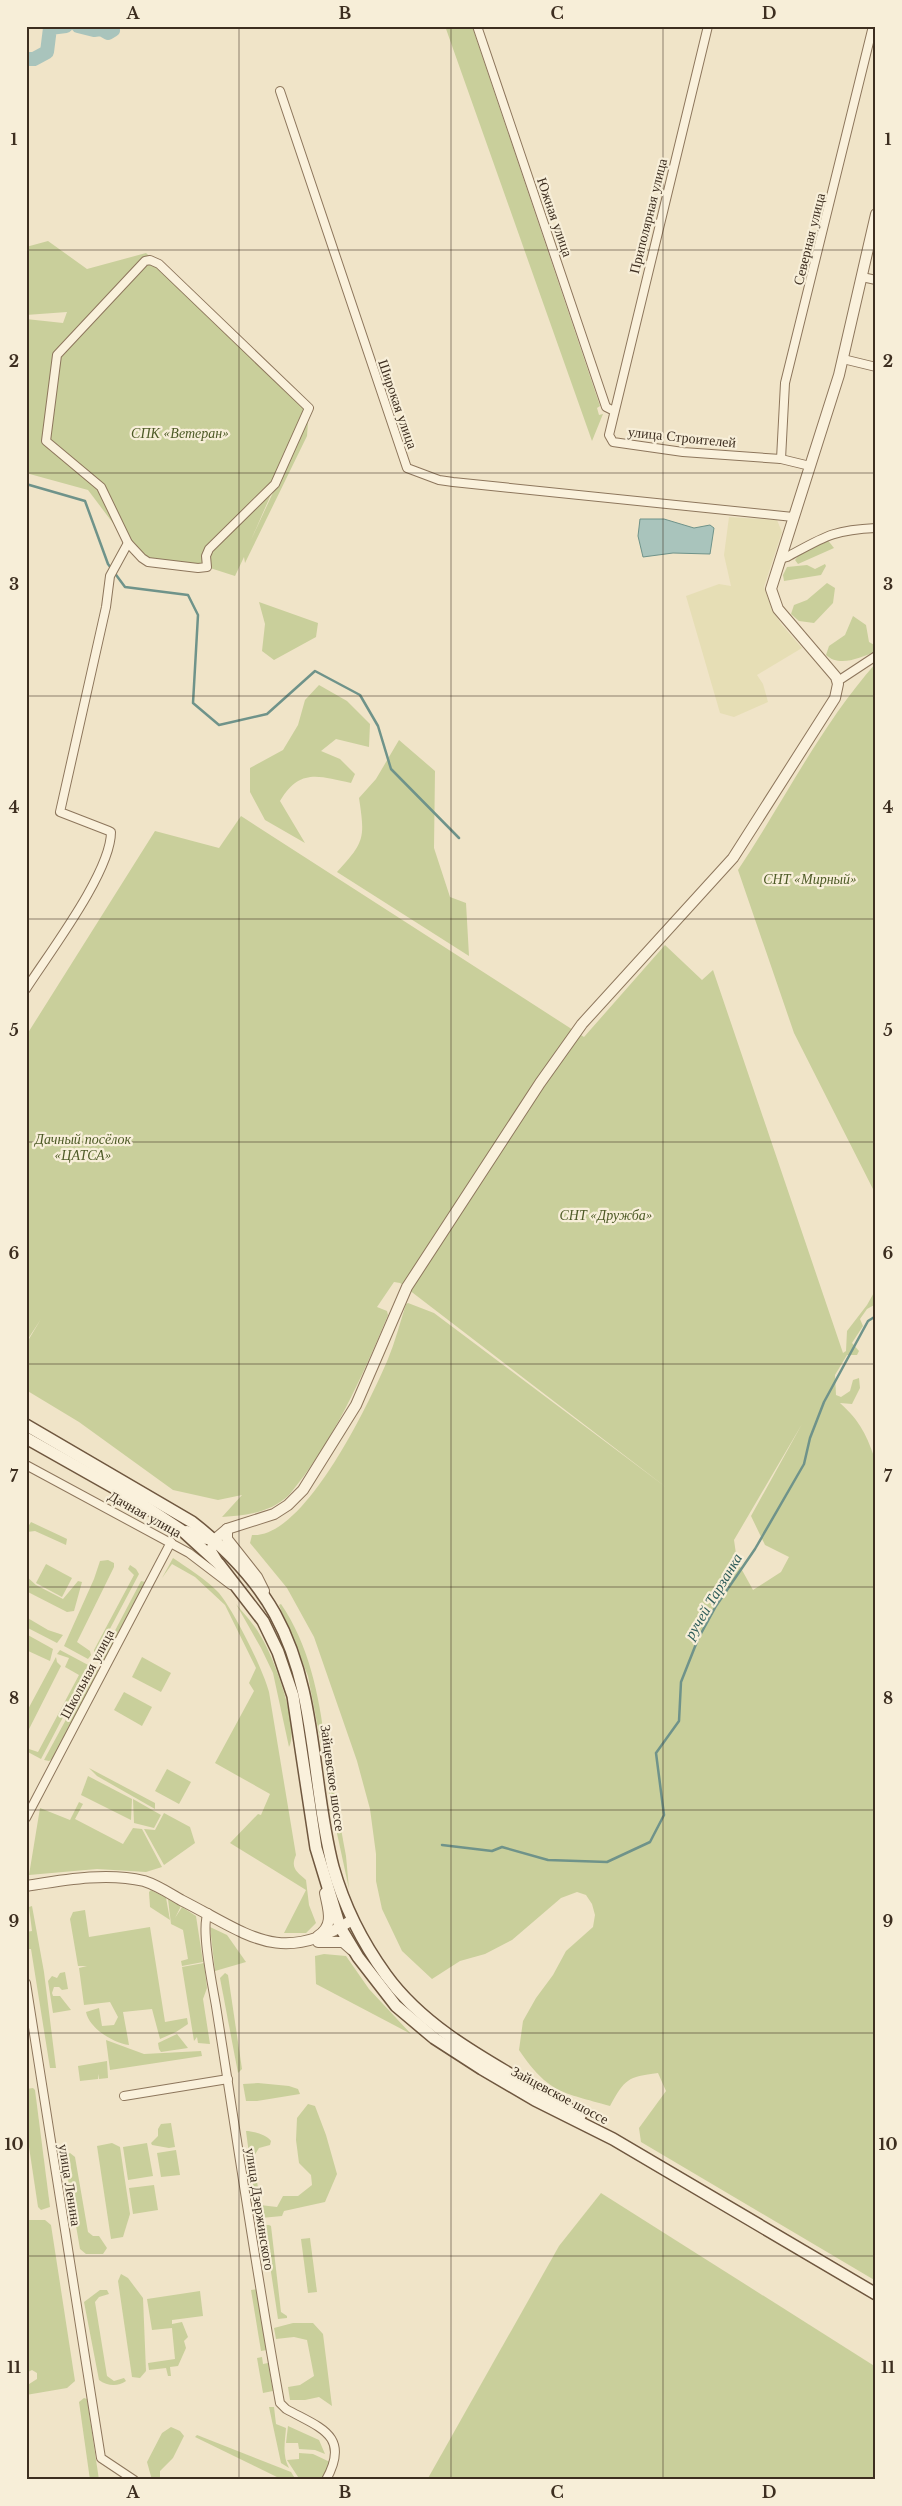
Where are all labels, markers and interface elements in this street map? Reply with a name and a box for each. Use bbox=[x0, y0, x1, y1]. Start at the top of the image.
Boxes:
text: A bbox=[126, 3, 141, 23]
text: B bbox=[339, 3, 352, 23]
text: C bbox=[550, 3, 564, 23]
text: D bbox=[762, 3, 776, 23]
text: 1 bbox=[11, 129, 18, 149]
text: 1 bbox=[885, 129, 892, 149]
street label: Приполярная улица bbox=[625, 156, 671, 275]
street label: Южная улица bbox=[533, 175, 577, 260]
street label: Северная улица bbox=[789, 190, 829, 287]
text: 2 bbox=[9, 351, 19, 371]
text: 2 bbox=[883, 351, 893, 371]
street label: Широкая улица bbox=[374, 357, 422, 452]
street label: улица Строителей bbox=[627, 422, 737, 452]
park label: СПК «Ветеран» bbox=[131, 424, 229, 442]
text: 3 bbox=[9, 574, 19, 594]
text: 3 bbox=[883, 574, 893, 594]
text: 4 bbox=[9, 797, 19, 817]
text: 4 bbox=[883, 797, 893, 817]
park label: СНТ «Мирный» bbox=[763, 870, 857, 888]
text: 5 bbox=[9, 1020, 19, 1040]
text: 5 bbox=[883, 1020, 893, 1040]
park label: Дачный посёлок «ЦАТСА» bbox=[33, 1130, 131, 1164]
park label: СНТ «Дружба» bbox=[560, 1206, 652, 1224]
text: 6 bbox=[9, 1243, 20, 1263]
text: 6 bbox=[883, 1243, 894, 1263]
text: 7 bbox=[10, 1466, 19, 1486]
text: 7 bbox=[884, 1466, 893, 1486]
street label: Дачная улица bbox=[105, 1486, 185, 1542]
water label: ручей Тарзанка bbox=[679, 1550, 746, 1643]
street label: Школьная улица bbox=[56, 1625, 119, 1722]
text: 8 bbox=[9, 1688, 19, 1708]
text: 8 bbox=[883, 1688, 893, 1708]
street label: Зайцевское шоссе bbox=[317, 1723, 349, 1833]
text: 9 bbox=[9, 1911, 20, 1931]
text: 9 bbox=[883, 1911, 894, 1931]
street label: Зайцевское шоссе bbox=[508, 2062, 612, 2128]
text: 10 bbox=[4, 2134, 24, 2154]
text: 10 bbox=[878, 2134, 898, 2154]
street label: улица Ленина bbox=[55, 2143, 85, 2228]
street label: улица Дзержинского bbox=[241, 2147, 279, 2271]
text: 11 bbox=[7, 2357, 21, 2377]
text: 11 bbox=[881, 2357, 895, 2377]
text: A bbox=[126, 2482, 141, 2502]
text: B bbox=[339, 2482, 352, 2502]
text: C bbox=[550, 2482, 564, 2502]
text: D bbox=[762, 2482, 776, 2502]

